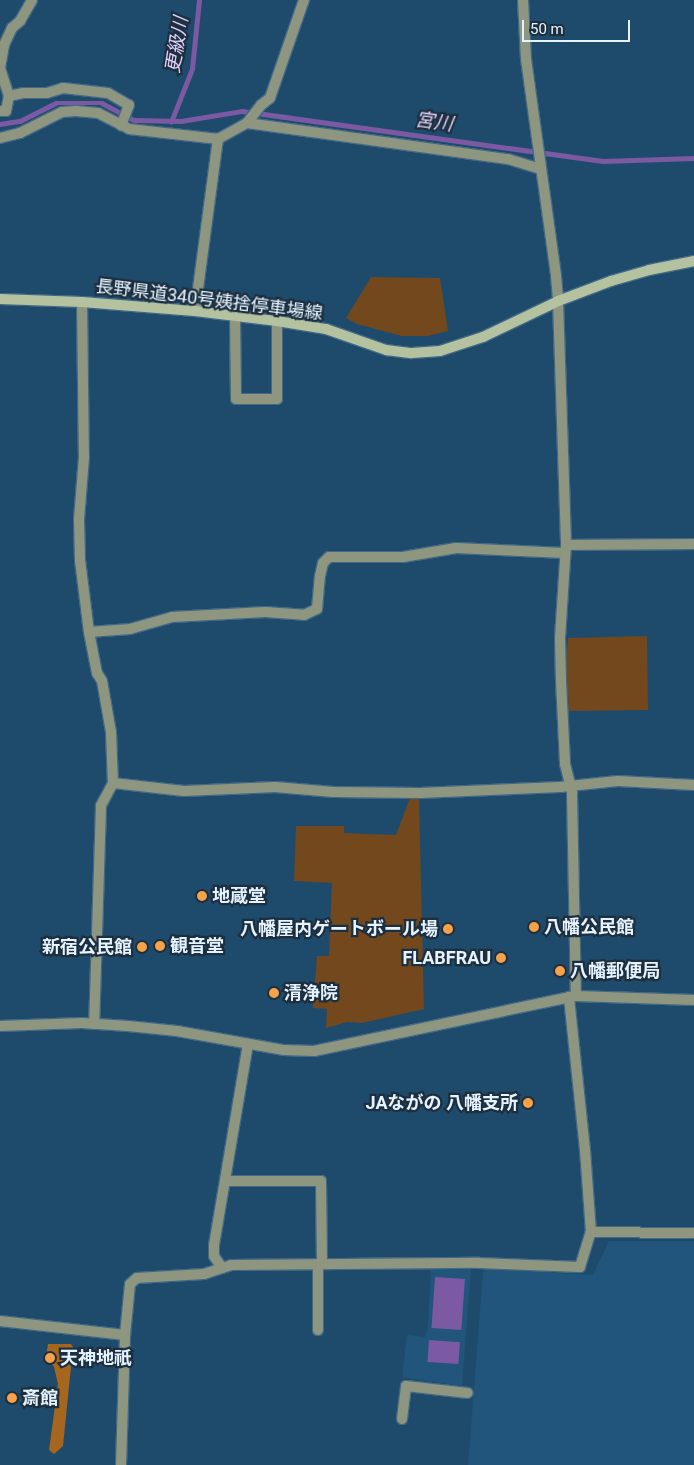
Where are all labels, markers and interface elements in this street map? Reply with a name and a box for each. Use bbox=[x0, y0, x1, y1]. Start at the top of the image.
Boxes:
scale bar bbox=[524, 10, 632, 42]
water label: 更級川 bbox=[161, 15, 193, 75]
text: 50 m bbox=[530, 20, 564, 38]
water label: 宮川 bbox=[414, 108, 454, 136]
street label: 長野県道340号姨捨停車場線 bbox=[94, 275, 324, 325]
place label: 地蔵堂 bbox=[212, 885, 266, 907]
marker: 地蔵堂 bbox=[196, 890, 208, 902]
place label: 八幡公民館 bbox=[544, 916, 634, 938]
place label: 八幡屋内ゲートボール場 bbox=[240, 918, 438, 940]
marker: 八幡公民館 bbox=[528, 921, 540, 933]
marker: 八幡屋内ゲートボール場 bbox=[442, 923, 454, 935]
place label: 観音堂 bbox=[170, 935, 224, 957]
place label: 新宿公民館 bbox=[42, 936, 132, 958]
marker: 観音堂 bbox=[154, 940, 166, 952]
marker: 新宿公民館 bbox=[136, 941, 148, 953]
place label: FLABFRAU bbox=[402, 947, 491, 969]
marker: FLABFRAU bbox=[495, 952, 507, 964]
place label: 八幡郵便局 bbox=[570, 960, 660, 982]
marker: 八幡郵便局 bbox=[554, 965, 566, 977]
place label: 清浄院 bbox=[284, 982, 338, 1004]
marker: 清浄院 bbox=[268, 987, 280, 999]
place label: JAながの 八幡支所 bbox=[366, 1092, 518, 1114]
marker: JAながの 八幡支所 bbox=[522, 1097, 534, 1109]
place label: 天神地祇 bbox=[60, 1347, 132, 1369]
marker: 天神地祇 bbox=[44, 1352, 56, 1364]
place label: 斎館 bbox=[22, 1387, 58, 1409]
marker: 斎館 bbox=[6, 1392, 18, 1404]

